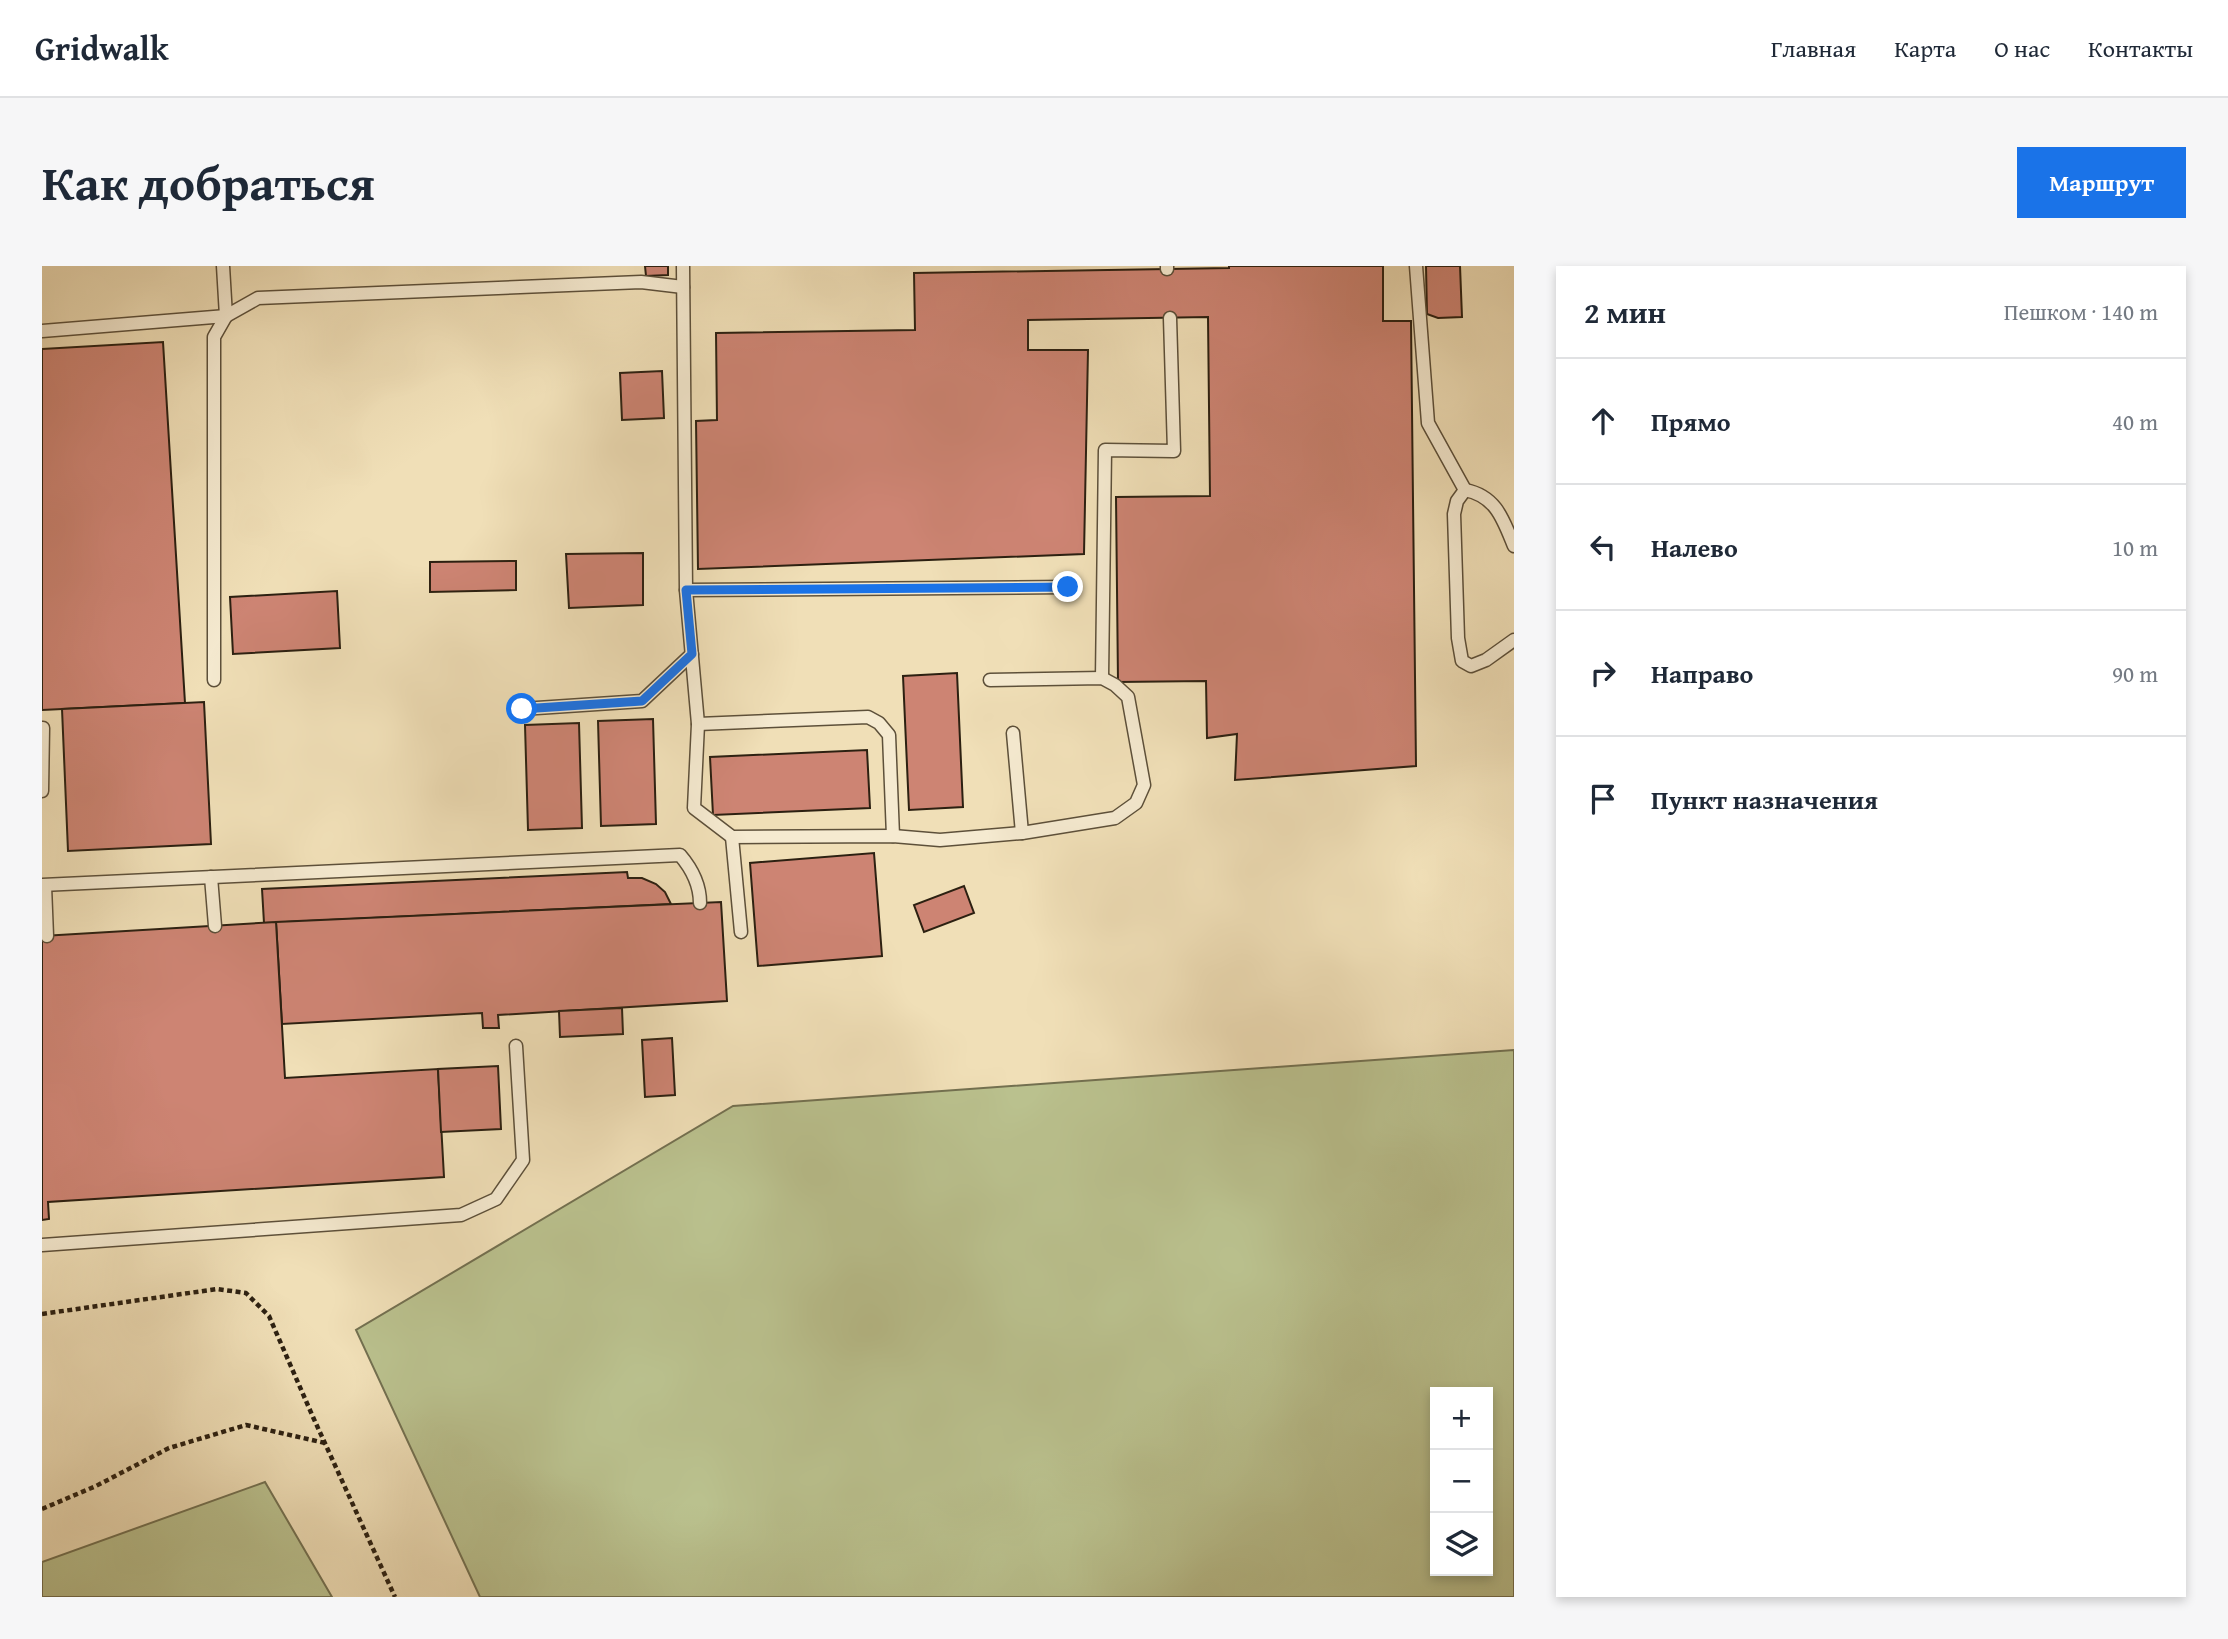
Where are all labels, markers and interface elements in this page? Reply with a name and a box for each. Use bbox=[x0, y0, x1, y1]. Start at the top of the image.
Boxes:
text: Gridwalk bbox=[35, 24, 169, 72]
text: Главная bbox=[1771, 31, 1856, 66]
text: Карта bbox=[1894, 31, 1956, 66]
text: О нас bbox=[1994, 31, 2050, 66]
text: Контакты bbox=[2088, 31, 2193, 66]
text: Как добраться bbox=[42, 146, 375, 218]
button: Маршрут bbox=[2017, 147, 2186, 218]
text: 2 мин bbox=[1584, 290, 1666, 334]
text: Пешком · 140 m bbox=[2004, 295, 2158, 328]
icon: ahead bbox=[1584, 402, 1622, 440]
text: Прямо bbox=[1651, 402, 1731, 441]
text: 40 m bbox=[2112, 405, 2158, 438]
icon: left bbox=[1584, 528, 1622, 566]
text: Налево bbox=[1651, 528, 1738, 567]
text: 10 m bbox=[2112, 531, 2158, 564]
route end bbox=[1052, 571, 1083, 602]
icon: right bbox=[1584, 654, 1622, 692]
text: Направо bbox=[1651, 654, 1753, 693]
text: 90 m bbox=[2112, 657, 2158, 690]
route start bbox=[506, 693, 537, 724]
icon: arrive bbox=[1584, 780, 1622, 818]
text: Пункт назначения bbox=[1651, 780, 1878, 819]
map controls bbox=[1430, 1387, 1493, 1576]
button: + bbox=[1430, 1387, 1493, 1450]
button: − bbox=[1430, 1450, 1493, 1513]
button: layers bbox=[1430, 1513, 1493, 1576]

